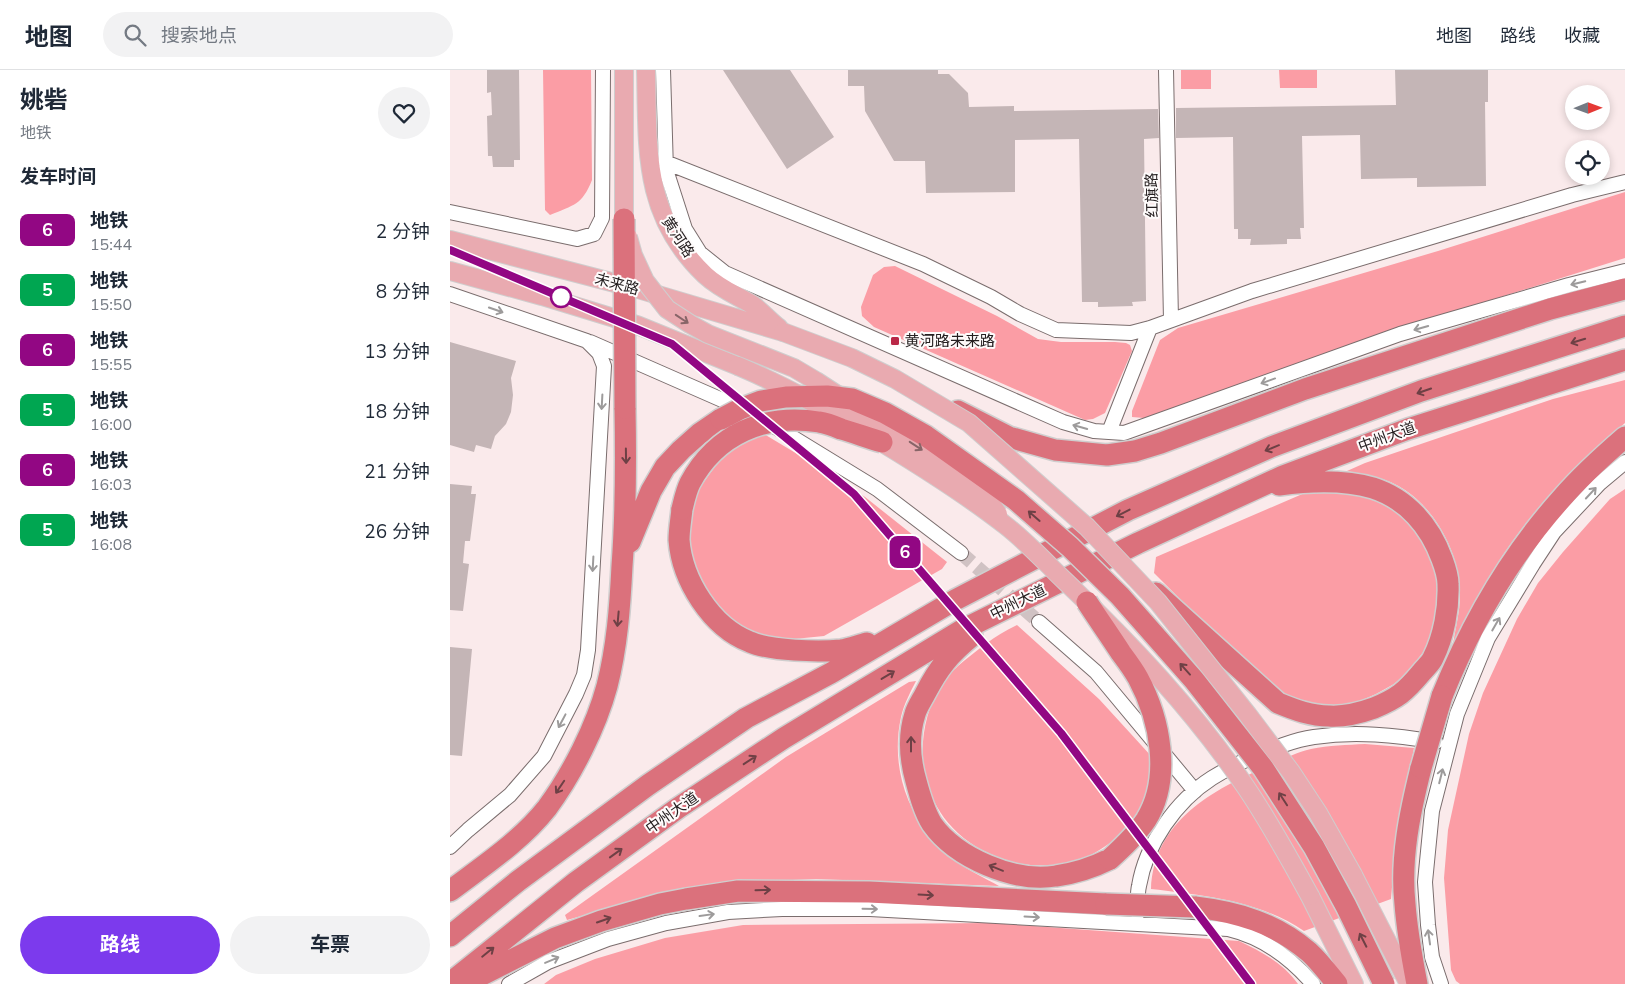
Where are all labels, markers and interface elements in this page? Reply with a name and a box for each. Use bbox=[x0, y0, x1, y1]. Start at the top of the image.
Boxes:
search box bbox=[103, 12, 453, 57]
text: 地图 bbox=[25, 21, 73, 53]
icon: search bbox=[121, 21, 149, 49]
text: 搜索地点 bbox=[161, 23, 237, 49]
text: 地图 bbox=[1436, 24, 1472, 48]
text: 路线 bbox=[1500, 24, 1536, 48]
text: 收藏 bbox=[1564, 24, 1600, 48]
text: 姚砦 bbox=[20, 84, 68, 116]
north arrow bbox=[1565, 85, 1610, 130]
map controls bbox=[1565, 85, 1610, 185]
button: heart bbox=[378, 87, 430, 139]
text: 地铁 bbox=[20, 122, 52, 144]
button: locate bbox=[1565, 140, 1610, 185]
text: 发车时间 bbox=[20, 164, 96, 190]
street label: 红旗路 bbox=[1142, 172, 1162, 218]
text: 地铁 bbox=[90, 208, 128, 234]
street label: 黄河路 bbox=[657, 213, 699, 261]
text: 6 bbox=[42, 218, 53, 242]
text: 2 分钟 bbox=[376, 219, 430, 245]
text: 15:44 bbox=[90, 234, 132, 256]
text: 地铁 bbox=[90, 268, 128, 294]
street label: 未来路 bbox=[593, 269, 641, 299]
text: 5 bbox=[42, 278, 53, 302]
text: 8 分钟 bbox=[376, 279, 430, 305]
one-way arrow bbox=[1570, 279, 1586, 288]
unlabelled marker bbox=[550, 286, 572, 308]
text: 15:50 bbox=[90, 294, 132, 316]
one-way arrow bbox=[488, 306, 503, 315]
one-way arrow bbox=[674, 314, 688, 324]
one-way arrow bbox=[1414, 323, 1430, 333]
text: 地铁 bbox=[90, 328, 128, 354]
place label: 黄河路未来路 bbox=[905, 331, 995, 351]
marker: 黄河路未来路 bbox=[889, 335, 901, 347]
one-way arrow bbox=[1571, 336, 1587, 346]
text: 6 bbox=[42, 338, 53, 362]
text: 13 分钟 bbox=[364, 339, 430, 365]
text: 15:55 bbox=[90, 354, 132, 376]
one-way arrow bbox=[1261, 377, 1276, 386]
one-way arrow bbox=[1417, 387, 1432, 396]
text: 地铁 bbox=[90, 388, 128, 414]
one-way arrow bbox=[597, 394, 606, 410]
text: 5 bbox=[42, 398, 53, 422]
text: 18 分钟 bbox=[364, 399, 430, 425]
text: 16:00 bbox=[90, 414, 132, 436]
street label: 中州大道 bbox=[1355, 417, 1419, 457]
one-way arrow bbox=[1073, 422, 1089, 432]
one-way arrow bbox=[908, 441, 922, 451]
one-way arrow bbox=[1264, 444, 1279, 453]
text: 地铁 bbox=[90, 448, 128, 474]
one-way arrow bbox=[621, 448, 631, 464]
text: 6 bbox=[42, 458, 53, 482]
text: 21 分钟 bbox=[364, 459, 430, 485]
text: 16:03 bbox=[90, 474, 132, 496]
one-way arrow bbox=[1585, 486, 1597, 499]
text: 地铁 bbox=[90, 508, 128, 534]
one-way arrow bbox=[1116, 509, 1131, 518]
one-way arrow bbox=[1028, 511, 1041, 522]
text: 5 bbox=[42, 518, 53, 542]
text: 26 分钟 bbox=[364, 519, 430, 545]
text: 16:08 bbox=[90, 534, 132, 556]
line badge: 6 bbox=[889, 536, 921, 568]
text: 6 bbox=[900, 540, 910, 564]
one-way arrow bbox=[588, 556, 597, 572]
street label: 中州大道 bbox=[987, 580, 1049, 624]
one-way arrow bbox=[614, 610, 623, 626]
one-way arrow bbox=[1492, 617, 1502, 631]
one-way arrow bbox=[1179, 663, 1191, 676]
one-way arrow bbox=[881, 669, 895, 679]
one-way arrow bbox=[557, 713, 566, 728]
one-way arrow bbox=[906, 736, 916, 752]
one-way arrow bbox=[743, 755, 757, 766]
one-way arrow bbox=[1437, 768, 1446, 784]
one-way arrow bbox=[555, 780, 566, 794]
street label: 中州大道 bbox=[642, 788, 702, 838]
one-way arrow bbox=[1278, 792, 1288, 806]
one-way arrow bbox=[609, 848, 623, 858]
one-way arrow bbox=[988, 863, 1004, 872]
one-way arrow bbox=[755, 886, 771, 895]
one-way arrow bbox=[917, 890, 933, 899]
one-way arrow bbox=[861, 904, 877, 914]
one-way arrow bbox=[699, 910, 715, 920]
one-way arrow bbox=[1024, 913, 1040, 922]
one-way arrow bbox=[596, 915, 611, 924]
button: 路线 bbox=[20, 916, 220, 974]
button: 车票 bbox=[230, 916, 430, 974]
one-way arrow bbox=[1424, 929, 1434, 945]
one-way arrow bbox=[1358, 933, 1367, 948]
one-way arrow bbox=[481, 947, 494, 958]
one-way arrow bbox=[544, 955, 559, 965]

